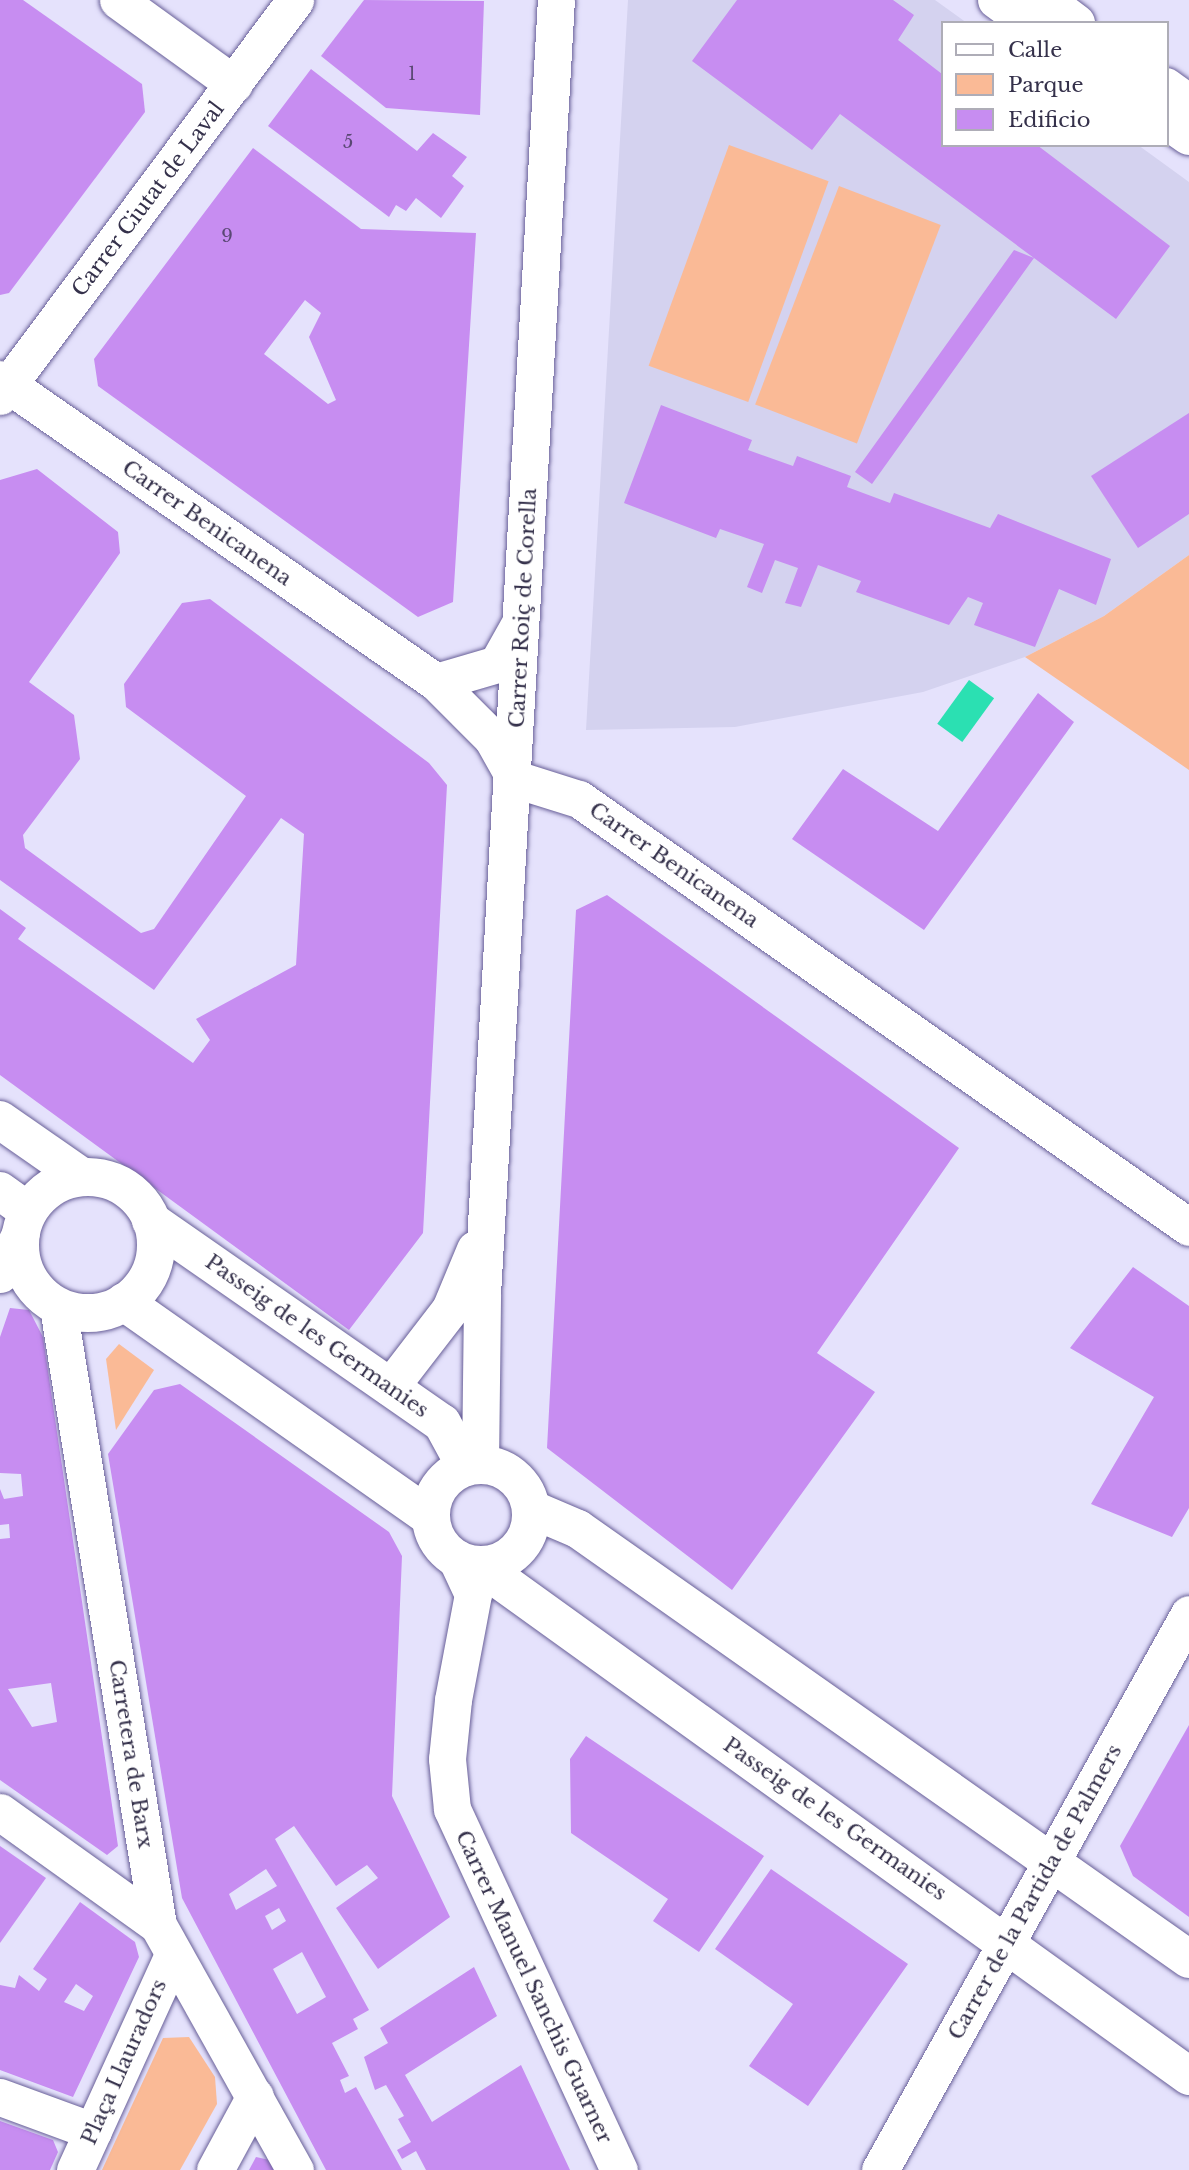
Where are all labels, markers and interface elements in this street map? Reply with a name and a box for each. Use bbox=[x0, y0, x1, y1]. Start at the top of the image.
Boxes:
legend bbox=[940, 21, 1168, 147]
text: Calle bbox=[1008, 37, 1062, 63]
house number: 1 bbox=[408, 63, 416, 85]
text: Parque bbox=[1008, 72, 1083, 98]
street label: Carrer Ciutat de Laval bbox=[66, 96, 230, 302]
text: Edificio bbox=[1008, 107, 1090, 133]
house number: 5 bbox=[343, 131, 353, 153]
house number: 9 bbox=[221, 225, 233, 247]
street label: Carrer Benicanena bbox=[117, 455, 297, 591]
street label: Carrer Roiç de Corella bbox=[504, 487, 542, 729]
street label: Carrer Benicanena bbox=[584, 797, 764, 933]
street label: Passeig de les Germanies bbox=[200, 1249, 434, 1423]
street label: Carretera de Barx bbox=[104, 1658, 158, 1850]
street label: Passeig de les Germanies bbox=[718, 1732, 952, 1906]
street label: Carrer de la Partida de Palmers bbox=[943, 1739, 1127, 2045]
street label: Carrer Manuel Sanchis Guarner bbox=[450, 1826, 618, 2148]
street label: Plaça Llauradors bbox=[76, 1975, 172, 2149]

